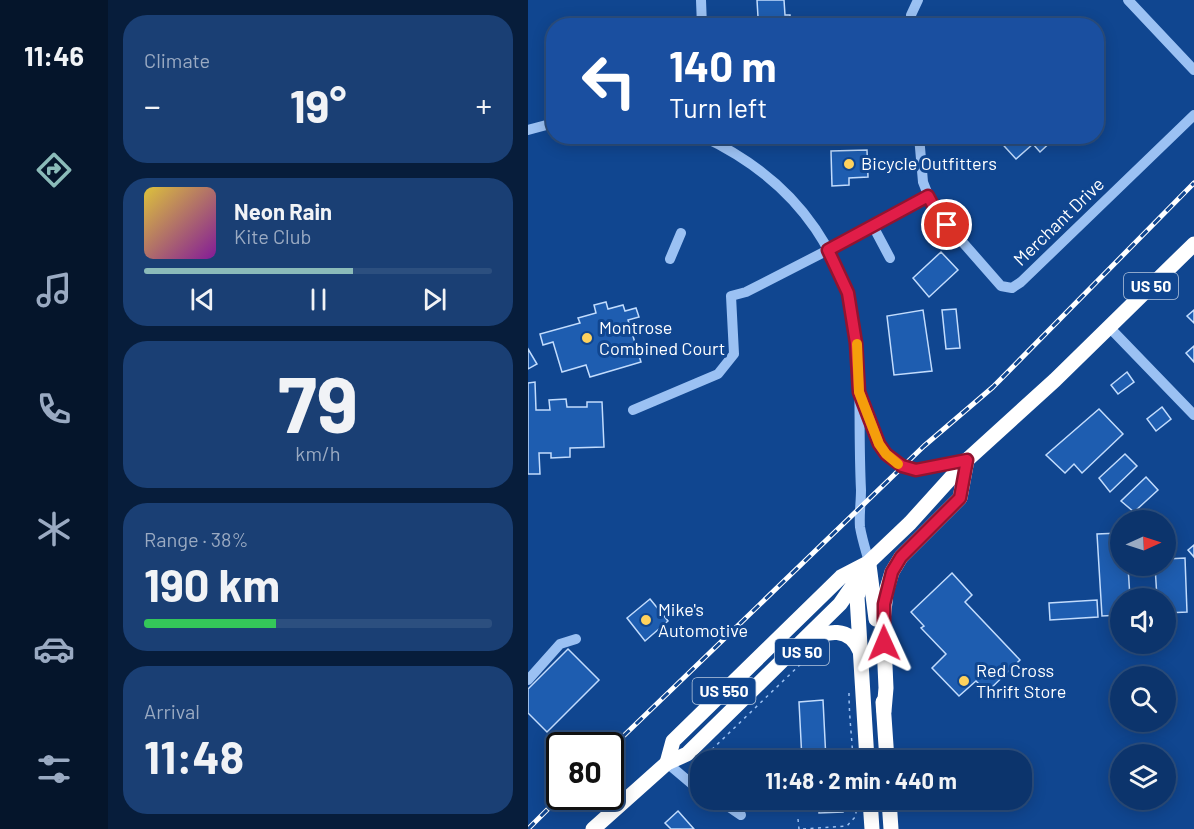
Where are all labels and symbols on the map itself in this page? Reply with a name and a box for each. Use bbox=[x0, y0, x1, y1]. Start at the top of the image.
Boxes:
place label: Bicycle Outfitters bbox=[861, 152, 997, 174]
marker: Bicycle Outfitters bbox=[842, 157, 856, 171]
street label: Merchant Drive bbox=[1009, 173, 1108, 270]
pin bbox=[921, 199, 972, 250]
road number: US 50 bbox=[1124, 273, 1178, 299]
place label: Montrose Combined Court bbox=[599, 316, 725, 359]
marker: Montrose Combined Court bbox=[580, 331, 594, 345]
north arrow bbox=[1110, 510, 1176, 576]
place label: Mike's Automotive bbox=[658, 598, 748, 641]
position arrow bbox=[852, 611, 916, 675]
marker: Mike's Automotive bbox=[639, 613, 653, 627]
road number: US 50 bbox=[775, 639, 829, 665]
place label: Red Cross Thrift Store bbox=[976, 659, 1066, 702]
marker: Red Cross Thrift Store bbox=[957, 674, 971, 688]
road number: US 550 bbox=[692, 678, 756, 704]
speed limit sign: 80 bbox=[546, 732, 624, 810]

